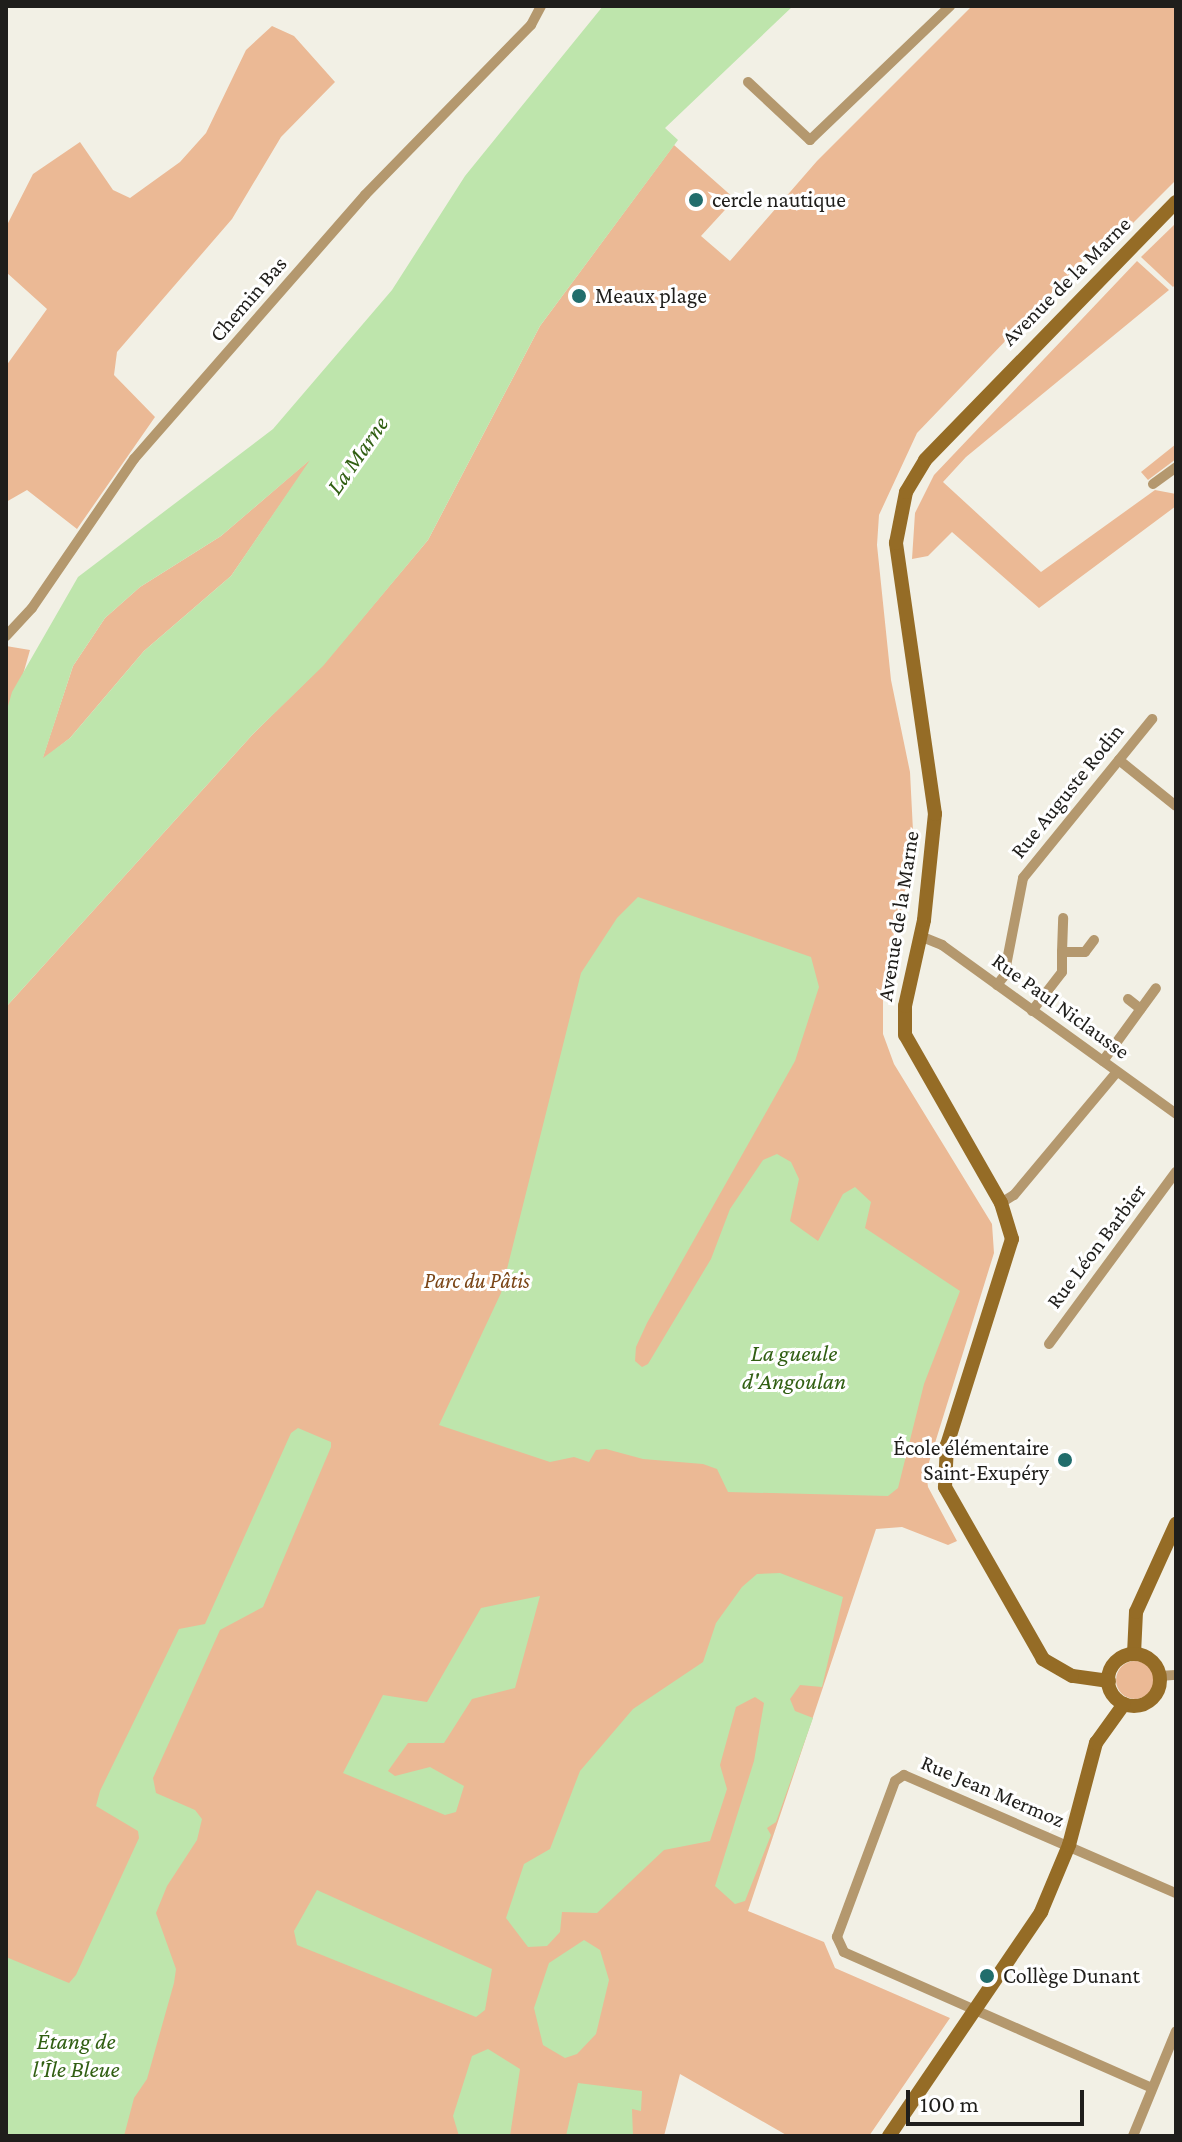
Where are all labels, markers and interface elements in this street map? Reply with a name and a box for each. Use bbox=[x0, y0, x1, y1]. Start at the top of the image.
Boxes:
place label: cercle nautique bbox=[712, 187, 846, 213]
marker: cercle nautique bbox=[687, 191, 705, 209]
street label: Avenue de la Marne bbox=[996, 211, 1136, 351]
street label: Chemin Bas bbox=[204, 251, 292, 347]
place label: Meaux plage bbox=[595, 283, 707, 309]
marker: Meaux plage bbox=[570, 287, 588, 305]
water label: La Marne bbox=[320, 410, 394, 500]
street label: Rue Auguste Rodin bbox=[1005, 719, 1129, 863]
street label: Avenue de la Marne bbox=[871, 829, 925, 1003]
street label: Rue Paul Niclausse bbox=[987, 947, 1135, 1065]
street label: Rue Léon Barbier bbox=[1041, 1178, 1151, 1314]
park label: Parc du Pâtis bbox=[424, 1268, 530, 1294]
water label: La gueule d'Angoulan bbox=[742, 1339, 846, 1395]
place label: École élémentaire Saint-Exupéry bbox=[893, 1434, 1049, 1486]
marker: École élémentaire Saint-Exupéry bbox=[1056, 1451, 1074, 1469]
street label: Rue Jean Mermoz bbox=[917, 1749, 1069, 1833]
place label: Collège Dunant bbox=[1003, 1963, 1140, 1989]
marker: Collège Dunant bbox=[978, 1967, 996, 1985]
water label: Étang de l'Île Bleue bbox=[32, 2027, 120, 2083]
scale bar bbox=[910, 2074, 1088, 2124]
text: 100 m bbox=[920, 2090, 979, 2117]

